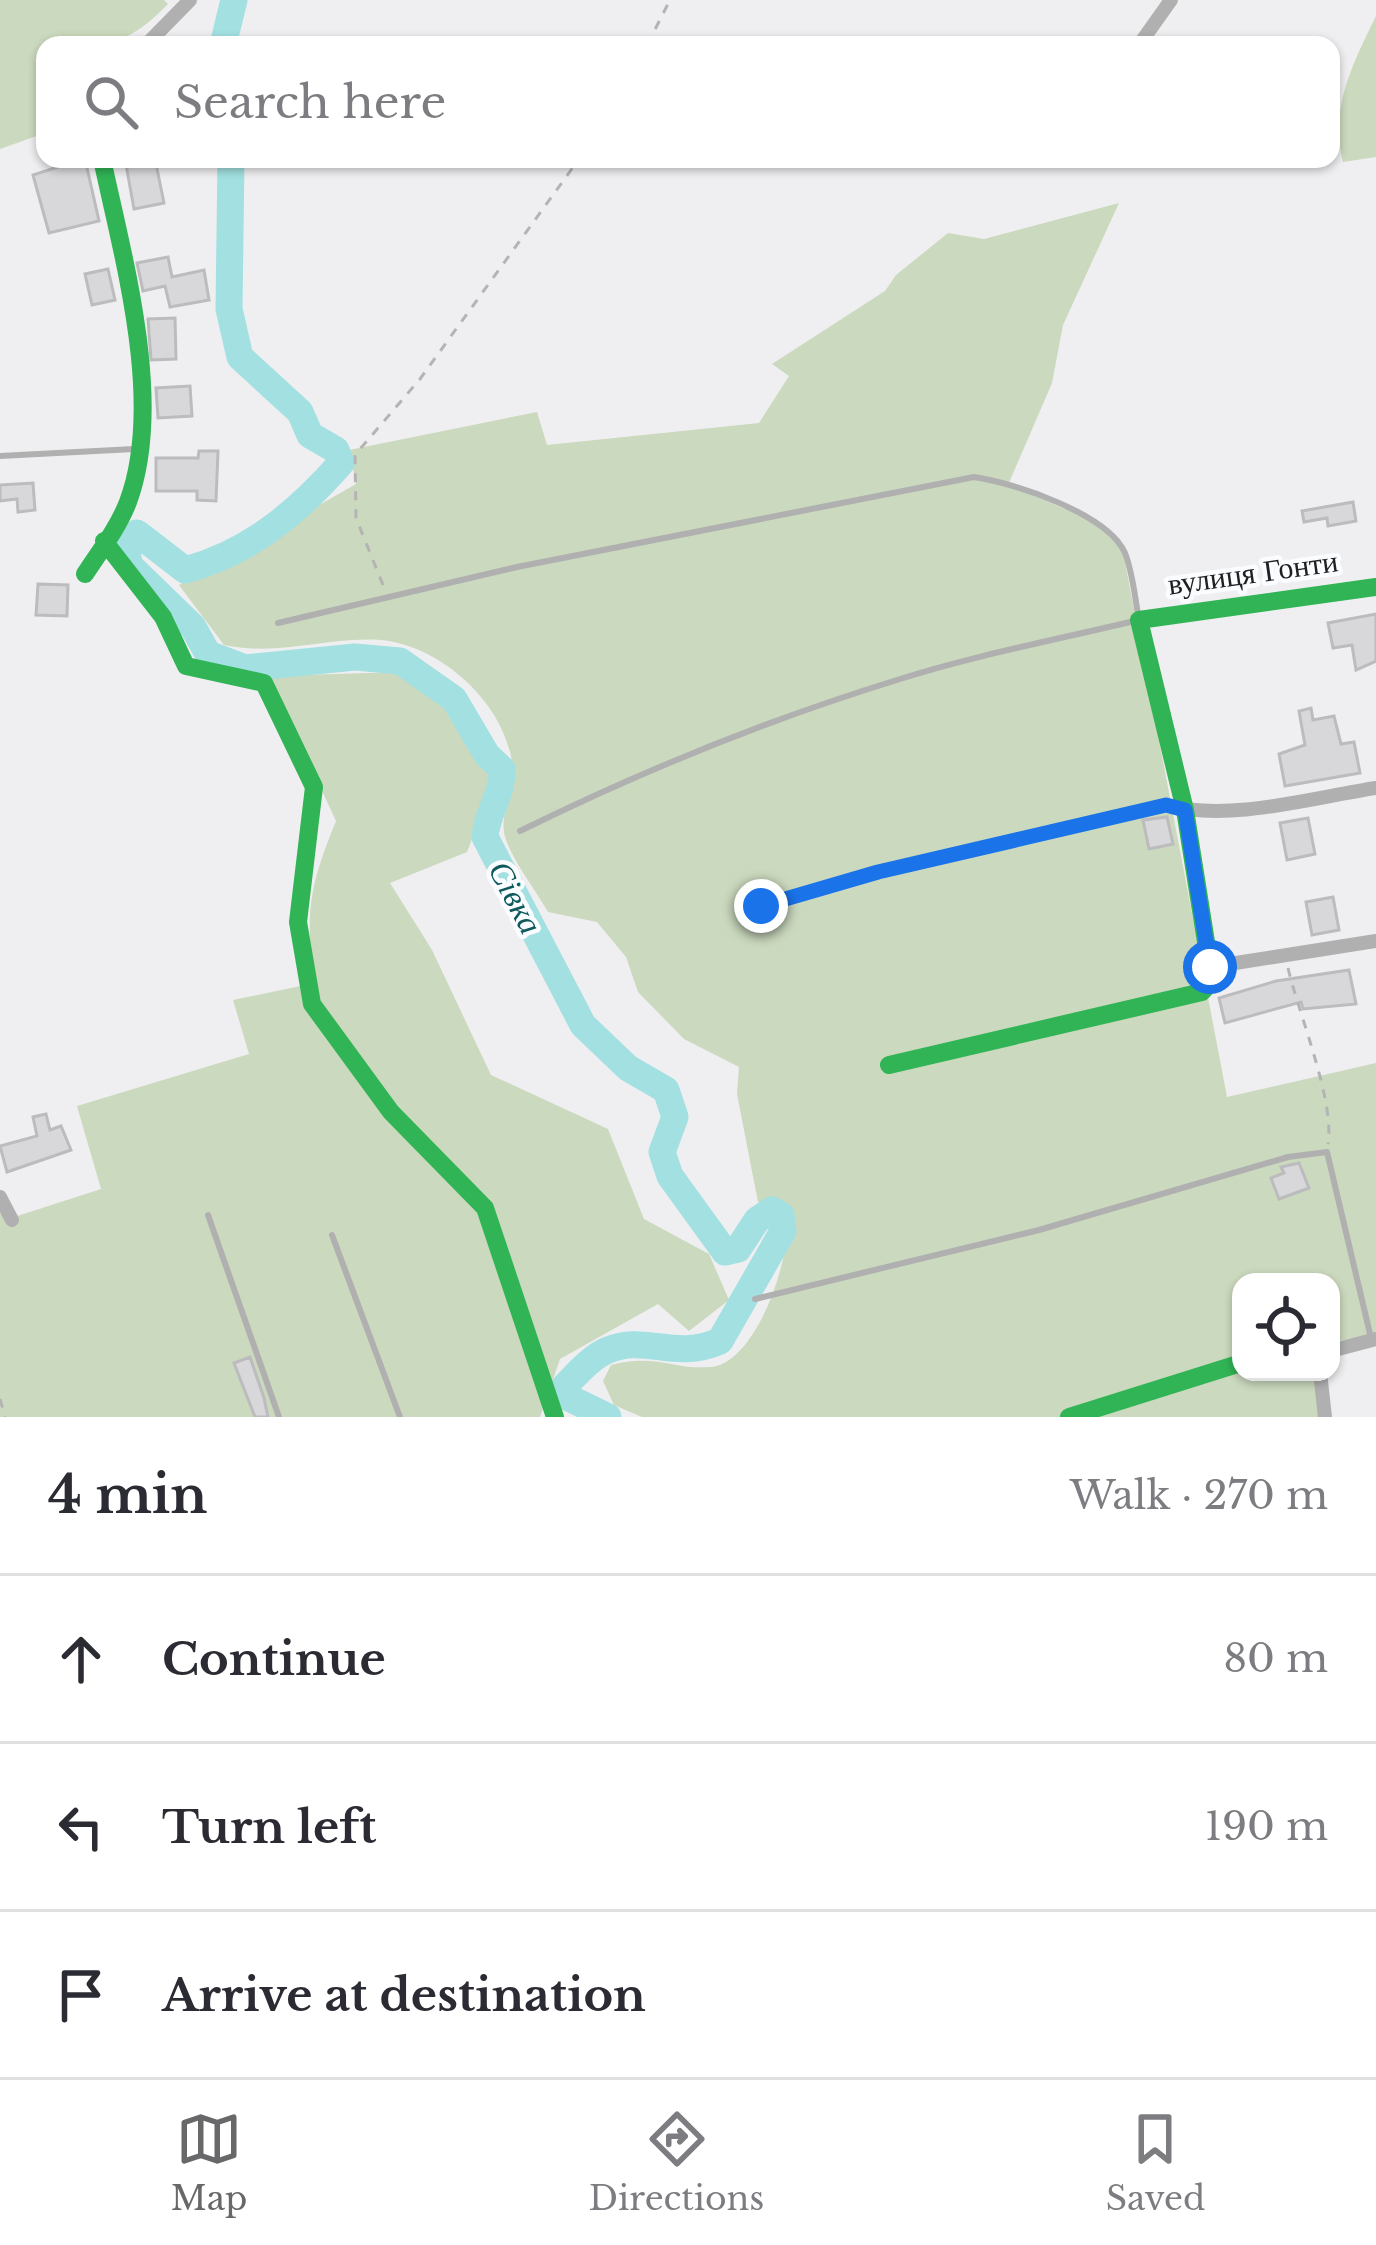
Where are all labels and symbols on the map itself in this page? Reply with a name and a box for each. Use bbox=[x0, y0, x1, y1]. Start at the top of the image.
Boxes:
street label: вулиця Гонти bbox=[1166, 542, 1340, 603]
water label: Сівка bbox=[479, 854, 552, 941]
route end bbox=[734, 879, 788, 933]
route start bbox=[1183, 940, 1237, 994]

